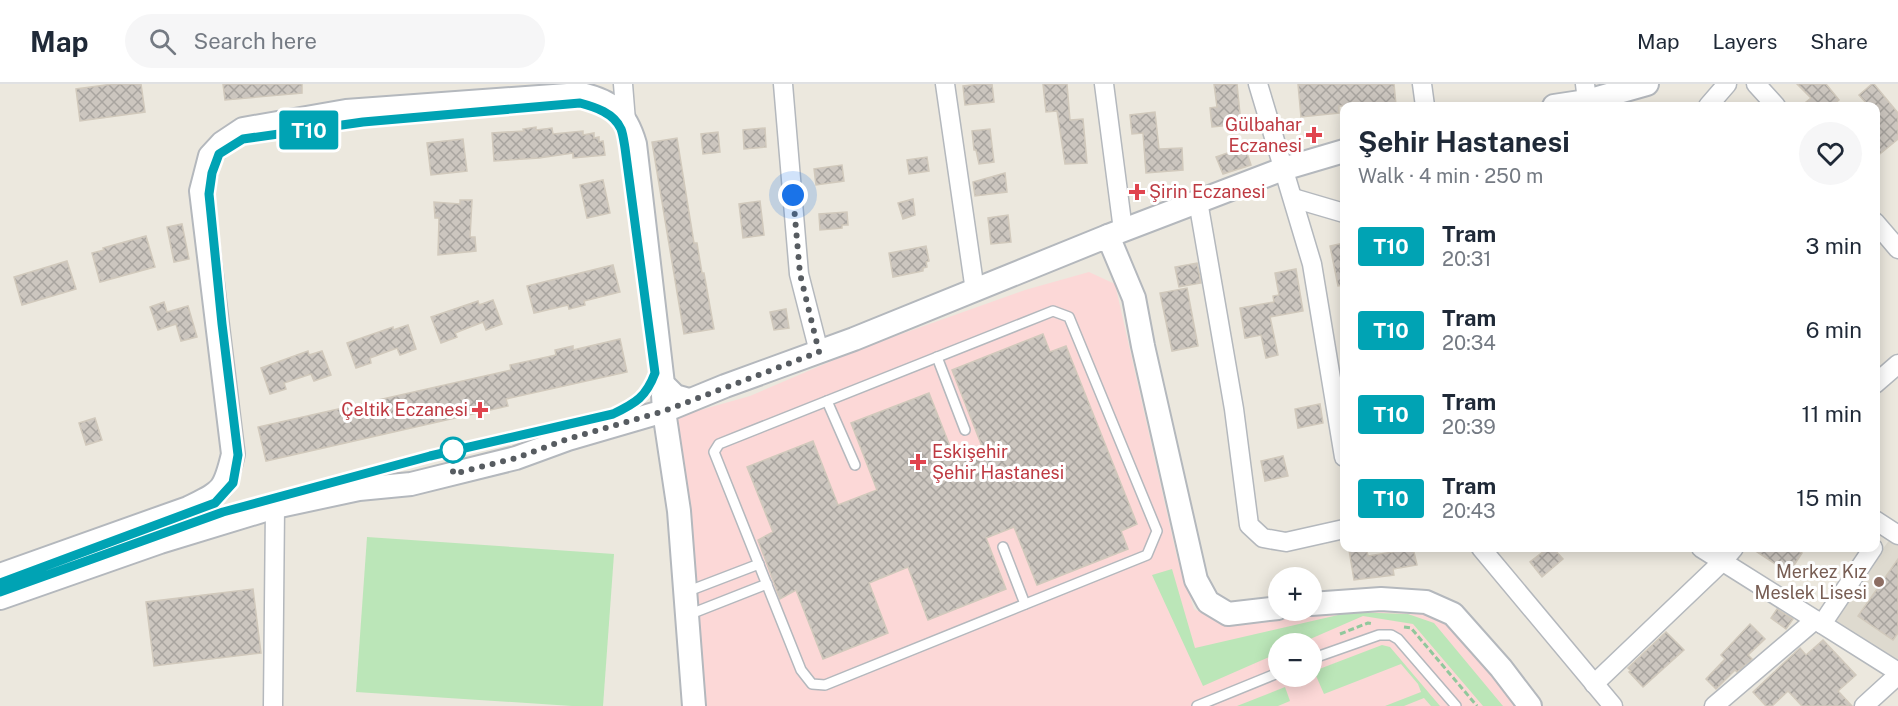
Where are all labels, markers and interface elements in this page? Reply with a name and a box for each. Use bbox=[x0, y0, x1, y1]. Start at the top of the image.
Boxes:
search box bbox=[125, 14, 545, 68]
text: Map bbox=[30, 25, 89, 58]
icon: search bbox=[146, 25, 179, 58]
text: Search here bbox=[194, 28, 317, 54]
text: Map bbox=[1637, 29, 1680, 54]
text: Layers bbox=[1713, 29, 1777, 54]
text: Share bbox=[1810, 29, 1868, 54]
line badge: T10 bbox=[274, 110, 344, 150]
place label: Gülbahar Eczanesi bbox=[1225, 114, 1302, 156]
text: T10 bbox=[291, 118, 327, 143]
button: heart bbox=[1799, 122, 1862, 185]
text: Şehir Hastanesi bbox=[1358, 125, 1570, 158]
marker: Gülbahar Eczanesi bbox=[1307, 128, 1321, 142]
text: Walk · 4 min · 250 m bbox=[1358, 164, 1543, 188]
your location bbox=[778, 180, 808, 210]
place label: Şirin Eczanesi bbox=[1149, 181, 1265, 202]
marker: Şirin Eczanesi bbox=[1130, 185, 1144, 199]
text: Tram bbox=[1442, 221, 1496, 247]
text: 3 min bbox=[1805, 233, 1862, 259]
text: T10 bbox=[1373, 234, 1409, 259]
text: 20:31 bbox=[1442, 247, 1491, 271]
text: Tram bbox=[1442, 305, 1496, 331]
text: 6 min bbox=[1806, 317, 1862, 343]
text: T10 bbox=[1373, 318, 1409, 343]
text: 20:34 bbox=[1442, 331, 1496, 355]
text: Tram bbox=[1442, 389, 1496, 415]
place label: Çeltik Eczanesi bbox=[341, 399, 468, 420]
text: 11 min bbox=[1801, 401, 1862, 427]
text: T10 bbox=[1373, 402, 1409, 427]
marker: Çeltik Eczanesi bbox=[473, 403, 487, 417]
text: 20:39 bbox=[1442, 415, 1496, 439]
unlabelled marker bbox=[440, 437, 466, 463]
place label: Eskişehir Şehir Hastanesi bbox=[932, 441, 1064, 483]
marker: Eskişehir Şehir Hastanesi bbox=[909, 453, 927, 471]
text: Tram bbox=[1442, 473, 1496, 499]
text: 15 min bbox=[1796, 485, 1862, 511]
text: T10 bbox=[1373, 486, 1409, 511]
text: 20:43 bbox=[1442, 499, 1496, 523]
place label: Merkez Kız Meslek Lisesi bbox=[1755, 561, 1867, 603]
map controls bbox=[1268, 567, 1322, 687]
button: + bbox=[1268, 567, 1322, 621]
marker: Merkez Kız Meslek Lisesi bbox=[1872, 575, 1886, 589]
button: − bbox=[1268, 633, 1322, 687]

